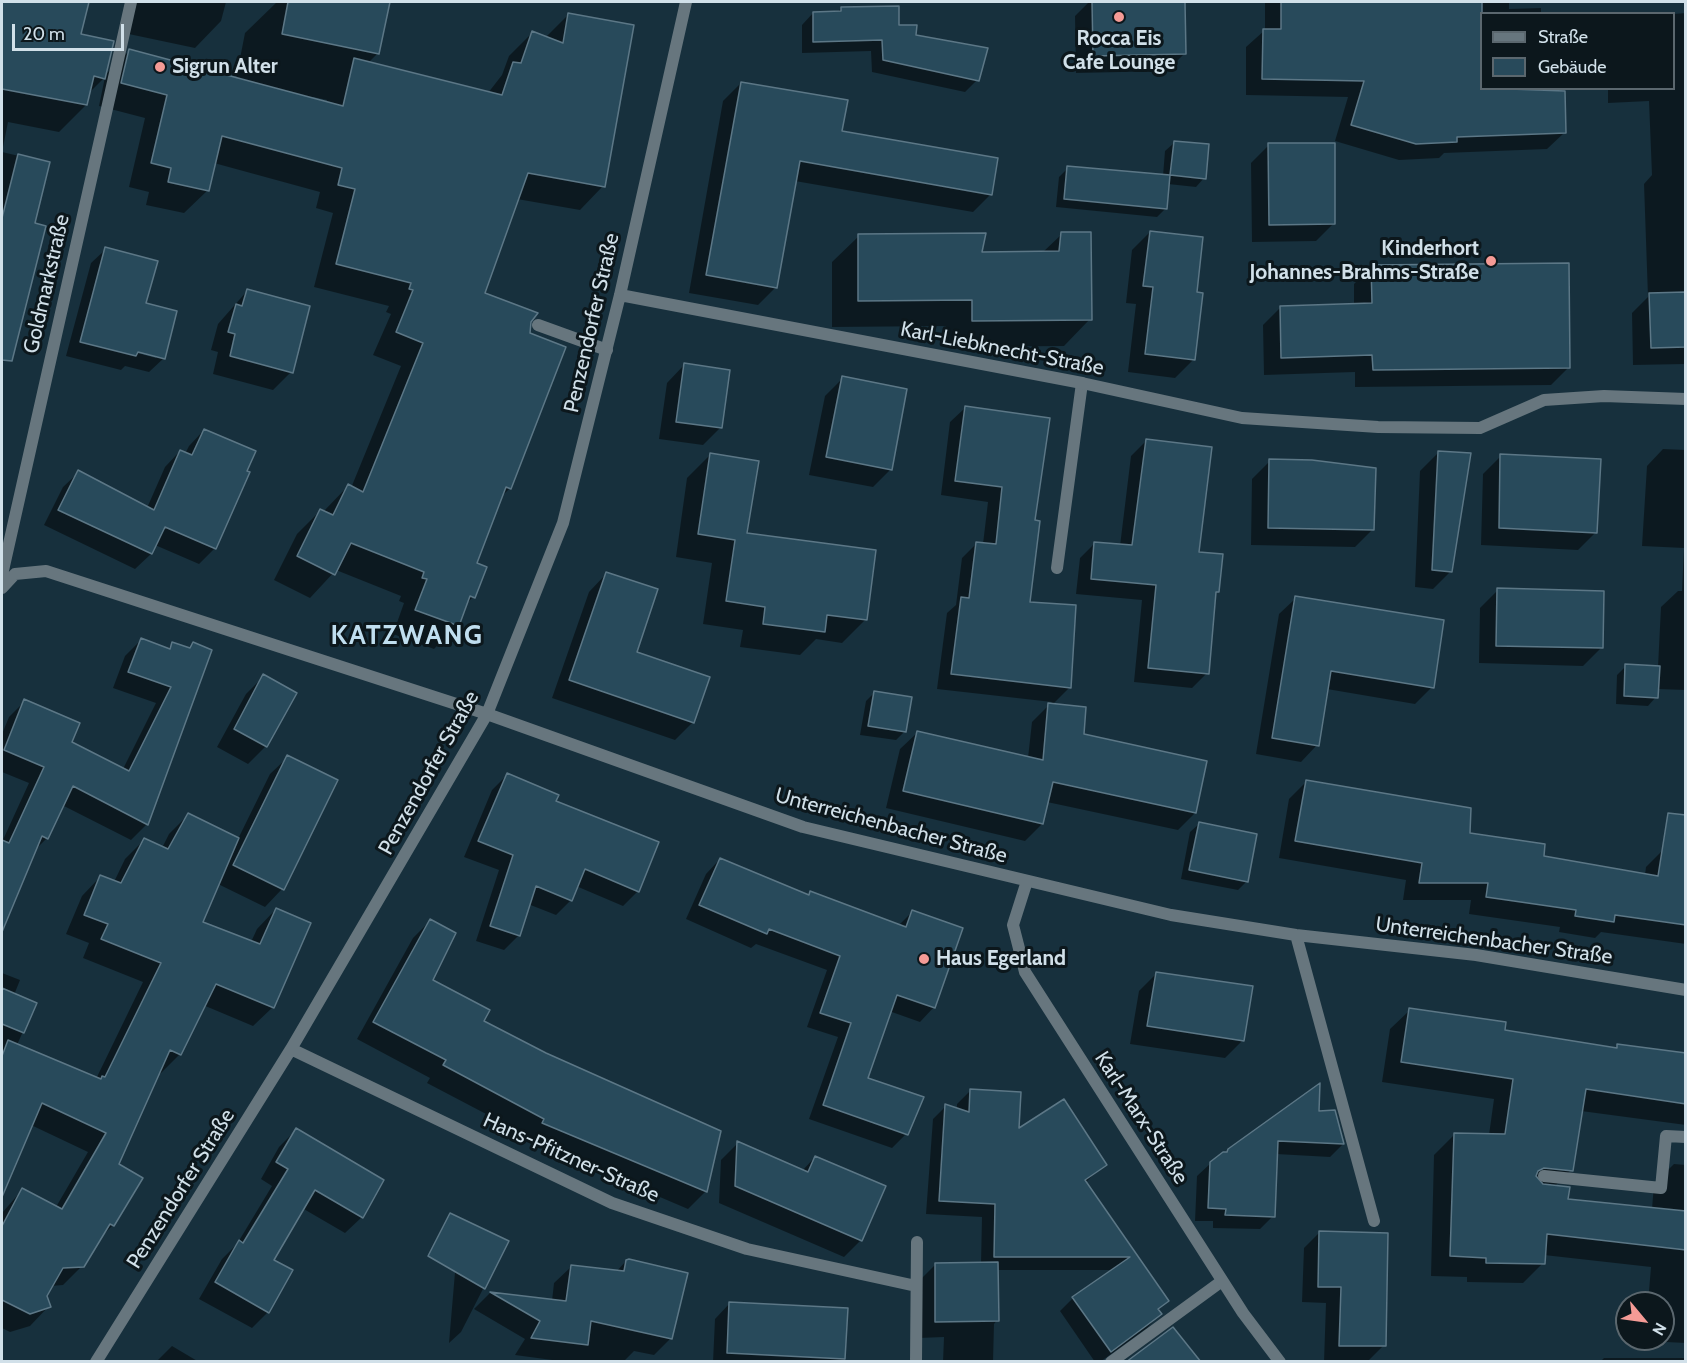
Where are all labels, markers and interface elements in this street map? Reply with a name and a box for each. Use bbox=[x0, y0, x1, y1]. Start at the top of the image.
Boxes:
marker: Rocca Eis Cafe Lounge bbox=[1112, 10, 1126, 24]
scale bar bbox=[15, 12, 128, 50]
legend bbox=[1480, 12, 1675, 90]
text: 20 m bbox=[23, 23, 65, 45]
place label: Rocca Eis Cafe Lounge bbox=[1063, 26, 1175, 76]
text: Straße bbox=[1538, 26, 1588, 48]
place label: Sigrun Alter bbox=[172, 54, 278, 80]
text: Gebäude bbox=[1538, 56, 1607, 78]
marker: Sigrun Alter bbox=[153, 60, 167, 74]
street label: Goldmarkstraße bbox=[19, 212, 75, 356]
street label: Penzendorfer Straße bbox=[559, 231, 625, 415]
place label: Kinderhort Johannes-Brahms-Straße bbox=[1250, 236, 1479, 286]
marker: Kinderhort Johannes-Brahms-Straße bbox=[1484, 254, 1498, 268]
street label: Karl-Liebknecht-Straße bbox=[898, 317, 1106, 381]
district label: KATZWANG bbox=[330, 620, 484, 652]
street label: Penzendorfer Straße bbox=[374, 687, 484, 859]
street label: Unterreichenbacher Straße bbox=[772, 783, 1010, 869]
street label: Unterreichenbacher Straße bbox=[1374, 912, 1614, 970]
place label: Haus Egerland bbox=[936, 946, 1066, 972]
marker: Haus Egerland bbox=[917, 952, 931, 966]
street label: Karl-Marx-Straße bbox=[1089, 1047, 1193, 1189]
street label: Penzendorfer Straße bbox=[122, 1105, 240, 1273]
street label: Hans-Pfitzner-Straße bbox=[479, 1108, 663, 1208]
north arrow bbox=[1615, 1291, 1675, 1351]
text: N bbox=[1648, 1319, 1670, 1339]

